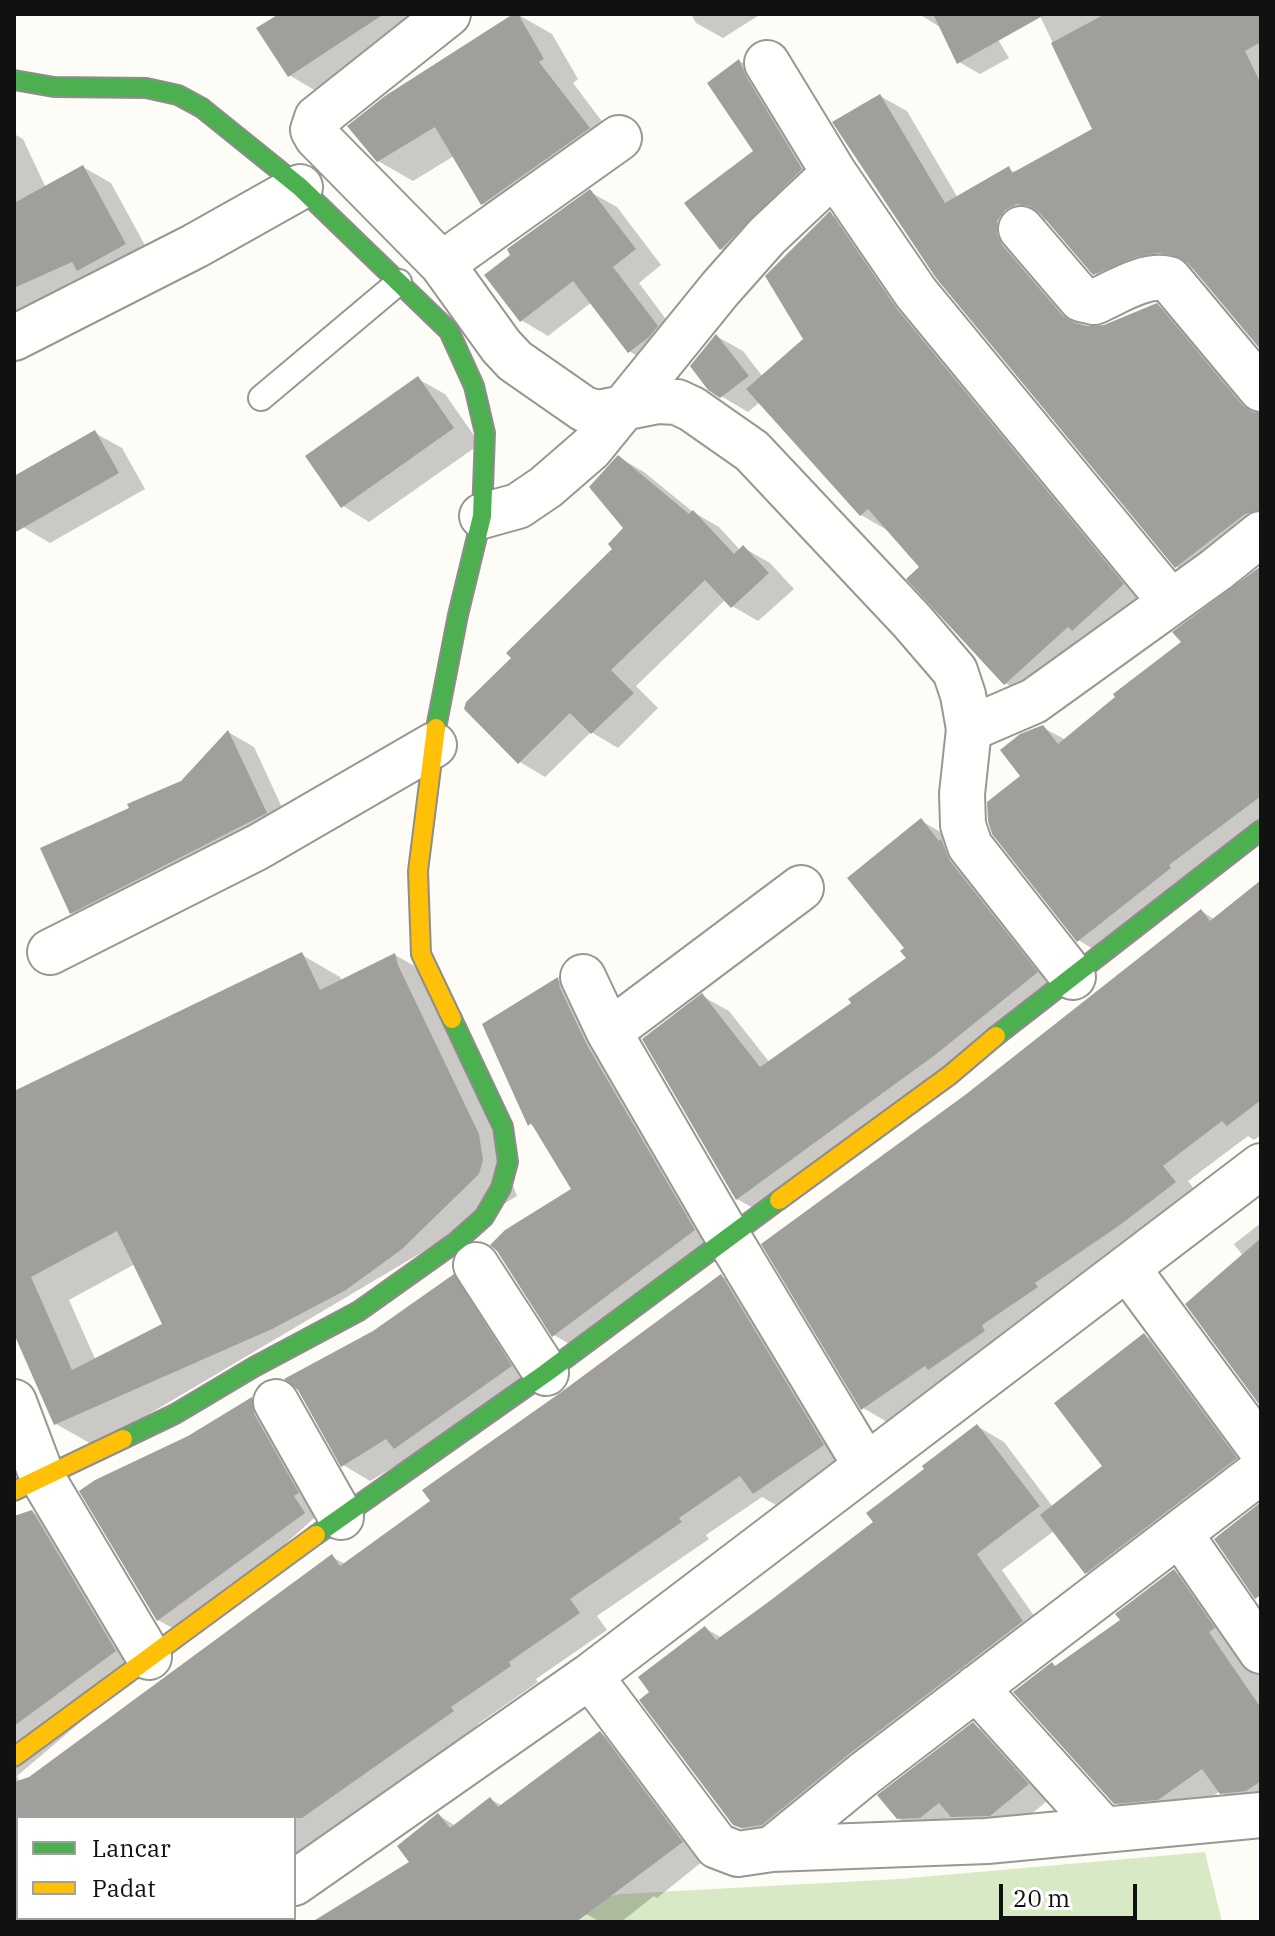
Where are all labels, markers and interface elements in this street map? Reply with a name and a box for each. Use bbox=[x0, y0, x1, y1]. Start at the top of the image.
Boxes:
legend bbox=[16, 1816, 296, 1920]
text: Lancar bbox=[92, 1832, 171, 1864]
scale bar bbox=[1003, 1868, 1141, 1918]
text: Padat bbox=[92, 1872, 156, 1904]
text: 20 m bbox=[1013, 1882, 1070, 1914]

